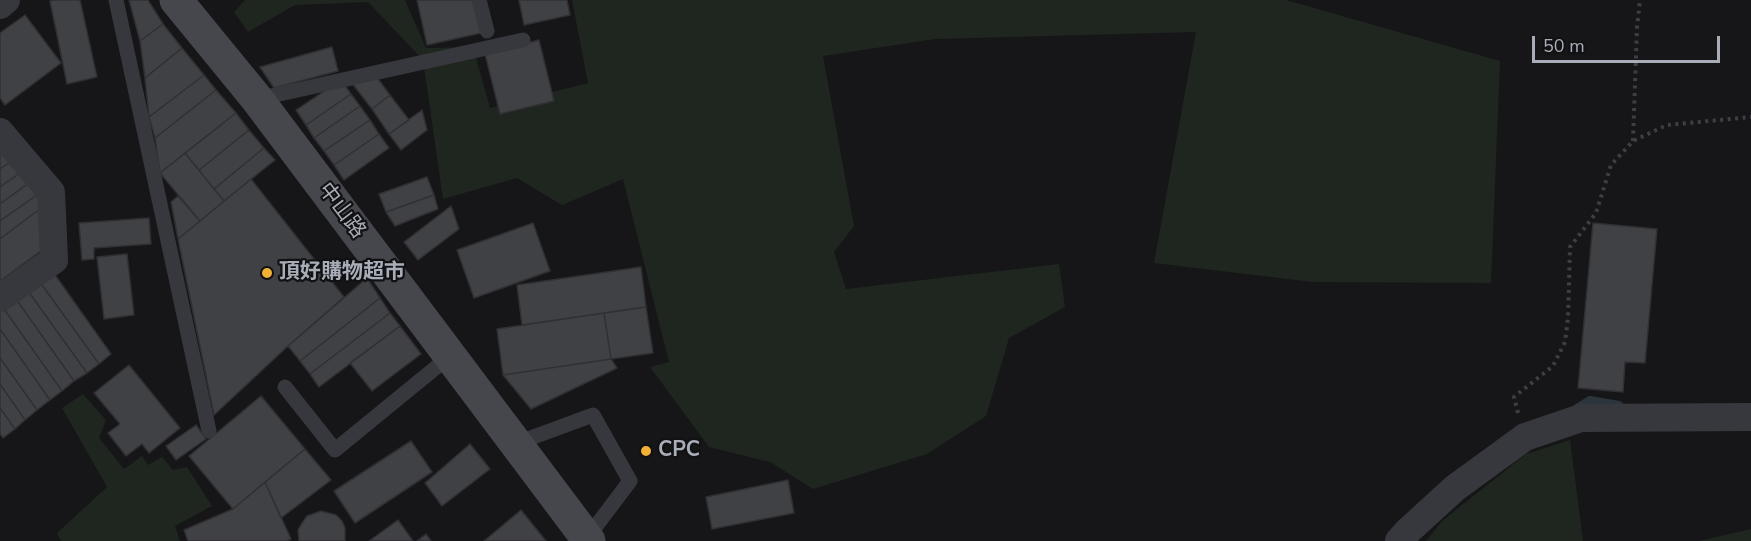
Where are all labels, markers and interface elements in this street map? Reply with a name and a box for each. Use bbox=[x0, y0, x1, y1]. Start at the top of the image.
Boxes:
scale bar bbox=[1535, 24, 1722, 62]
text: 50 m bbox=[1543, 34, 1585, 58]
street label: 中山路 bbox=[312, 178, 370, 244]
place label: 頂好購物超市 bbox=[279, 260, 405, 286]
marker: 頂好購物超市 bbox=[260, 266, 274, 280]
place label: CPC bbox=[658, 438, 700, 464]
marker: CPC bbox=[639, 444, 653, 458]

